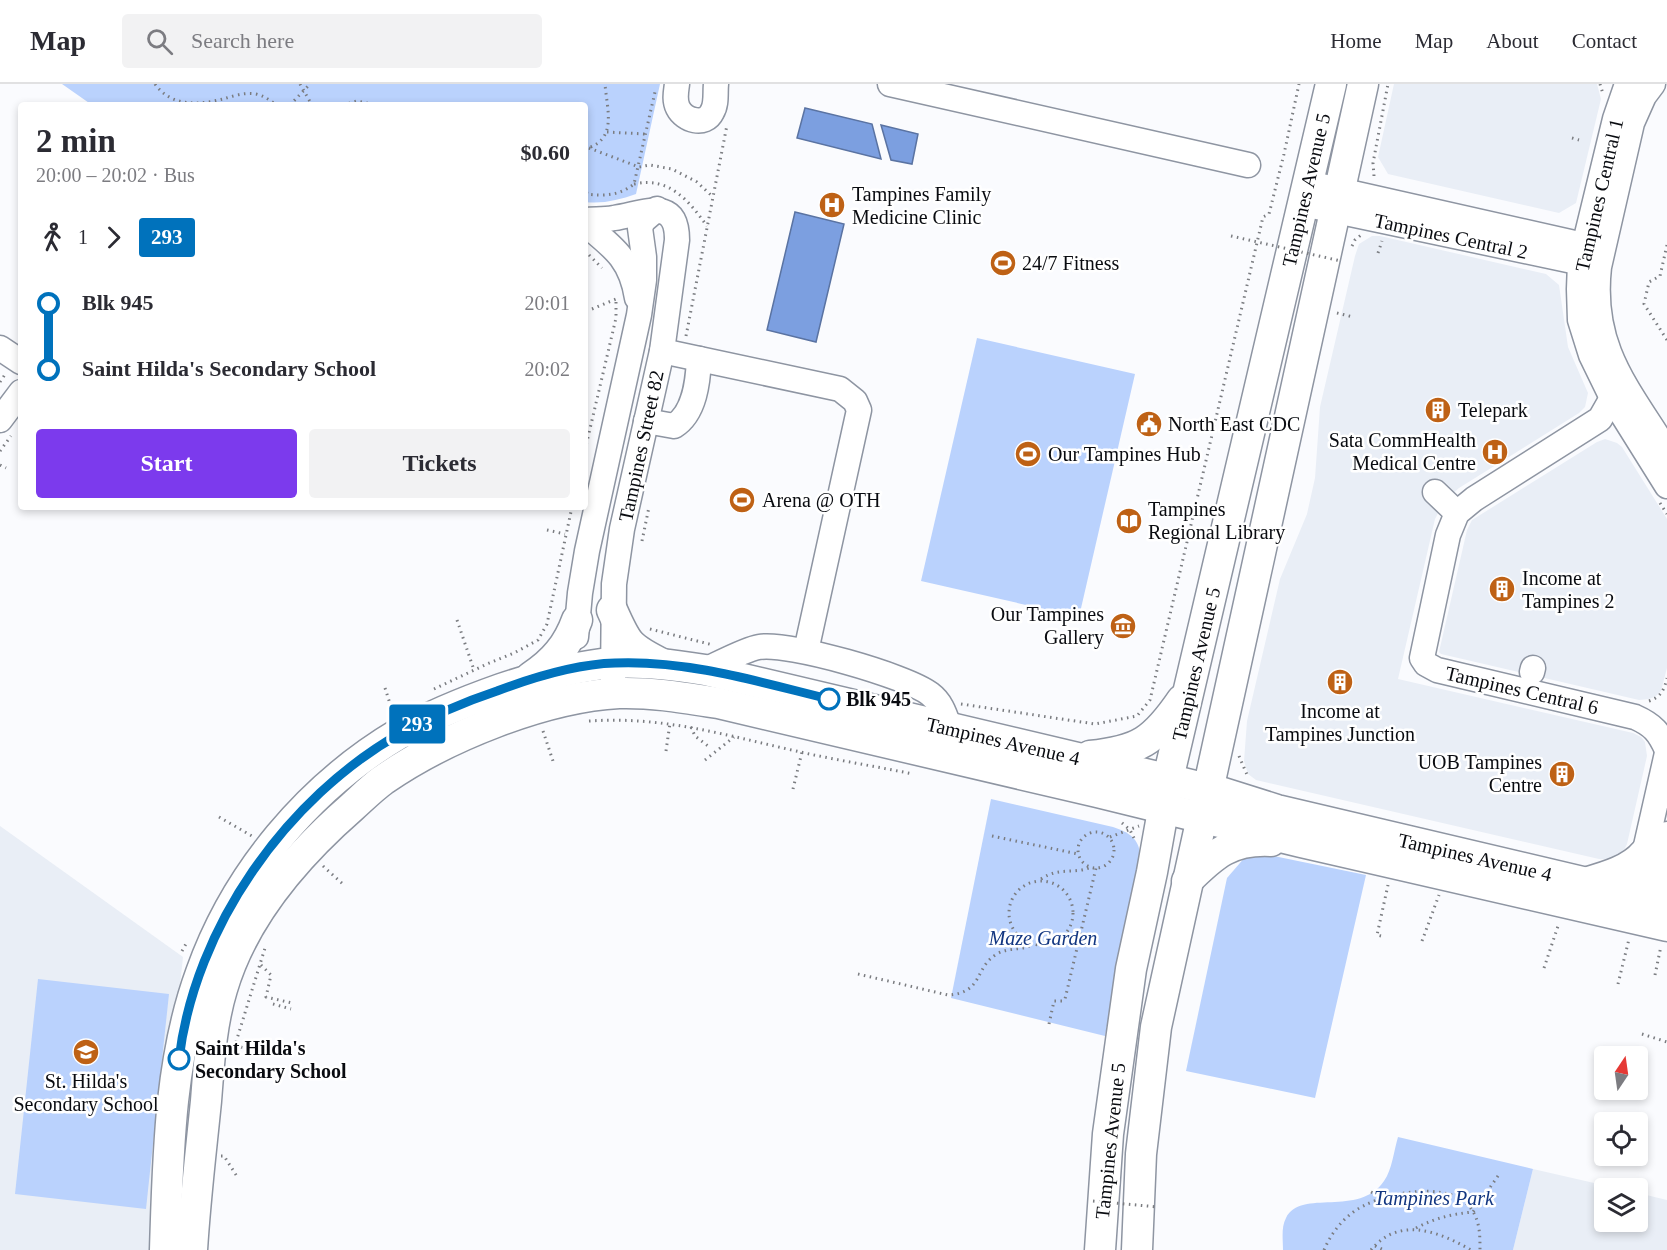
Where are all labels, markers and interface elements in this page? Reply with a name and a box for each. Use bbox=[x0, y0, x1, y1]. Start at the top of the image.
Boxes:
search box bbox=[122, 14, 542, 68]
text: Map bbox=[30, 25, 86, 56]
icon: search bbox=[143, 25, 176, 58]
text: Search here bbox=[191, 28, 294, 53]
text: Home bbox=[1330, 29, 1382, 53]
text: Map bbox=[1415, 29, 1453, 53]
text: About bbox=[1486, 29, 1539, 53]
text: Contact bbox=[1572, 29, 1637, 53]
street label: Tampines Avenue 5 bbox=[1278, 111, 1335, 269]
street label: Tampines Central 1 bbox=[1571, 116, 1628, 274]
text: 2 min bbox=[36, 123, 116, 159]
text: $0.60 bbox=[521, 140, 570, 165]
text: 20:00 – 20:02 · Bus bbox=[36, 164, 195, 186]
place label: Tampines Family Medicine Clinic bbox=[852, 183, 991, 228]
hospital icon: Tampines Family Medicine Clinic bbox=[817, 190, 847, 220]
street label: Tampines Central 2 bbox=[1372, 209, 1530, 264]
icon: walk bbox=[36, 221, 69, 254]
icon: forward bbox=[97, 221, 130, 254]
text: 293 bbox=[151, 225, 183, 249]
text: 1 bbox=[78, 226, 88, 248]
sports icon: 24/7 Fitness bbox=[988, 248, 1018, 278]
place label: 24/7 Fitness bbox=[1022, 252, 1119, 274]
text: Blk 945 bbox=[82, 290, 154, 315]
text: 20:01 bbox=[524, 292, 570, 314]
text: Saint Hilda's Secondary School bbox=[82, 356, 376, 381]
text: 20:02 bbox=[524, 358, 570, 380]
street label: Tampines Street 82 bbox=[614, 368, 669, 524]
building icon: Telepark bbox=[1423, 395, 1453, 425]
place label: Telepark bbox=[1458, 399, 1528, 422]
public building icon: North East CDC bbox=[1134, 409, 1164, 439]
place label: North East CDC bbox=[1168, 413, 1300, 435]
button: Start bbox=[36, 429, 297, 498]
button: Tickets bbox=[309, 429, 570, 498]
place label: Sata CommHealth Medical Centre bbox=[1329, 429, 1476, 474]
hospital icon: Sata CommHealth Medical Centre bbox=[1480, 437, 1510, 467]
sports icon: Our Tampines Hub bbox=[1013, 439, 1043, 469]
place label: Our Tampines Hub bbox=[1048, 443, 1201, 466]
sports icon: Arena @ OTH bbox=[727, 485, 757, 515]
place label: Arena @ OTH bbox=[762, 489, 880, 512]
place label: Tampines Regional Library bbox=[1148, 498, 1285, 544]
library icon: Tampines Regional Library bbox=[1114, 506, 1144, 536]
place label: Income at Tampines 2 bbox=[1522, 567, 1614, 613]
building icon: Income at Tampines 2 bbox=[1487, 574, 1517, 604]
street label: Tampines Avenue 5 bbox=[1168, 585, 1225, 743]
place label: Our Tampines Gallery bbox=[991, 603, 1104, 649]
museum icon: Our Tampines Gallery bbox=[1108, 611, 1138, 641]
street label: Tampines Central 6 bbox=[1443, 662, 1601, 719]
building icon: Income at Tampines Junction bbox=[1325, 667, 1355, 697]
marker: Blk 945 bbox=[818, 688, 840, 710]
place label: Blk 945 bbox=[846, 688, 911, 710]
place label: Income at Tampines Junction bbox=[1265, 700, 1415, 746]
line badge: 293 bbox=[382, 704, 452, 744]
text: 293 bbox=[401, 712, 433, 736]
street label: Tampines Avenue 4 bbox=[924, 713, 1082, 770]
place label: UOB Tampines Centre bbox=[1418, 751, 1542, 796]
building icon: UOB Tampines Centre bbox=[1547, 759, 1577, 789]
street label: Tampines Avenue 4 bbox=[1396, 829, 1554, 886]
park label: Maze Garden bbox=[988, 927, 1097, 949]
school or university icon: St. Hilda's Secondary School bbox=[71, 1037, 101, 1067]
place label: Saint Hilda's Secondary School bbox=[195, 1037, 347, 1083]
north arrow bbox=[1594, 1046, 1648, 1100]
map controls bbox=[1594, 1046, 1648, 1232]
marker: Saint Hilda's Secondary School bbox=[168, 1048, 190, 1070]
street label: Tampines Avenue 5 bbox=[1091, 1062, 1130, 1220]
place label: St. Hilda's Secondary School bbox=[14, 1070, 159, 1116]
button: locate bbox=[1594, 1112, 1648, 1166]
button: layers bbox=[1594, 1178, 1648, 1232]
park label: Tampines Park bbox=[1374, 1187, 1495, 1210]

